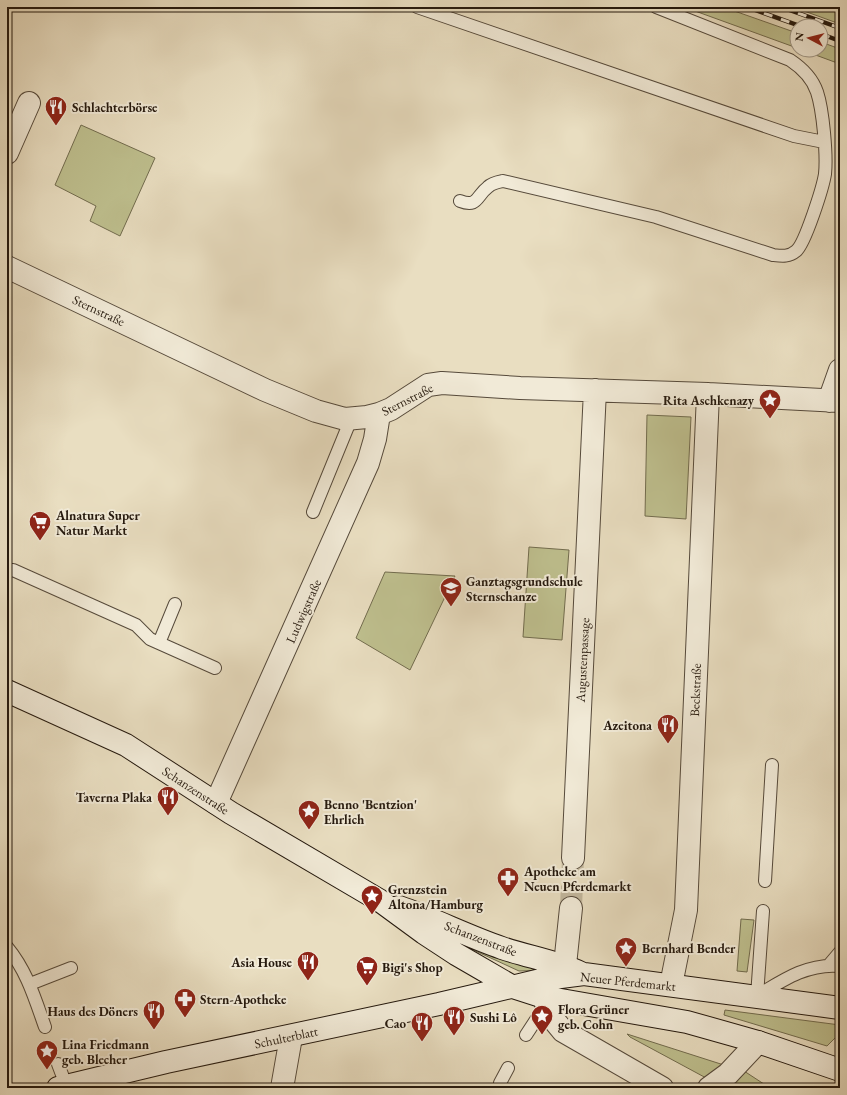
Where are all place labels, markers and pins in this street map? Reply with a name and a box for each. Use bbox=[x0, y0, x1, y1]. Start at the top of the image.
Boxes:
restaurant icon: Schlachterbörse bbox=[43, 94, 69, 127]
place label: Schlachterbörse bbox=[72, 99, 158, 116]
place icon: Rita Aschkenazy bbox=[757, 387, 783, 420]
place label: Rita Aschkenazy bbox=[663, 392, 755, 409]
place label: Alnatura Super Natur Markt bbox=[55, 507, 140, 539]
supermarket icon: Alnatura Super Natur Markt bbox=[27, 509, 53, 542]
place label: Ganztagsgrundschule Sternschanze bbox=[466, 573, 583, 605]
school or university icon: Ganztagsgrundschule Sternschanze bbox=[438, 575, 464, 608]
restaurant icon: Azeitona bbox=[655, 712, 681, 745]
place label: Azeitona bbox=[602, 717, 652, 734]
restaurant icon: Taverna Plaka bbox=[155, 784, 181, 817]
place label: Taverna Plaka bbox=[76, 789, 152, 806]
place label: Benno 'Bentzion' Ehrlich bbox=[324, 796, 417, 828]
place icon: Benno 'Bentzion' Ehrlich bbox=[296, 798, 322, 831]
place label: Apotheke am Neuen Pferdemarkt bbox=[523, 863, 632, 895]
pharmacy icon: Apotheke am Neuen Pferdemarkt bbox=[495, 865, 521, 898]
place label: Grenzstein Altona/Hamburg bbox=[387, 881, 484, 913]
place icon: Grenzstein Altona/Hamburg bbox=[359, 883, 385, 916]
place icon: Bernhard Bender bbox=[613, 935, 639, 968]
place label: Bernhard Bender bbox=[642, 940, 736, 957]
restaurant icon: Asia House bbox=[295, 949, 321, 982]
place label: Asia House bbox=[230, 954, 293, 971]
supermarket icon: Bigi's Shop bbox=[354, 954, 380, 987]
place label: Bigi's Shop bbox=[382, 959, 443, 976]
pharmacy icon: Stern-Apotheke bbox=[172, 986, 198, 1019]
place label: Stern-Apotheke bbox=[200, 991, 287, 1008]
restaurant icon: Haus des Döners bbox=[141, 998, 167, 1031]
place label: Flora Grüner geb. Cohn bbox=[558, 1001, 630, 1033]
place label: Haus des Döners bbox=[47, 1003, 138, 1020]
place icon: Flora Grüner geb. Cohn bbox=[529, 1003, 555, 1036]
restaurant icon: Sushi Lô bbox=[441, 1004, 467, 1037]
place label: Sushi Lô bbox=[470, 1009, 517, 1026]
restaurant icon: Cao bbox=[409, 1010, 435, 1043]
place label: Cao bbox=[385, 1015, 406, 1032]
place label: Lina Friedmann geb. Blecher bbox=[62, 1036, 150, 1068]
place icon: Lina Friedmann geb. Blecher bbox=[34, 1038, 60, 1071]

